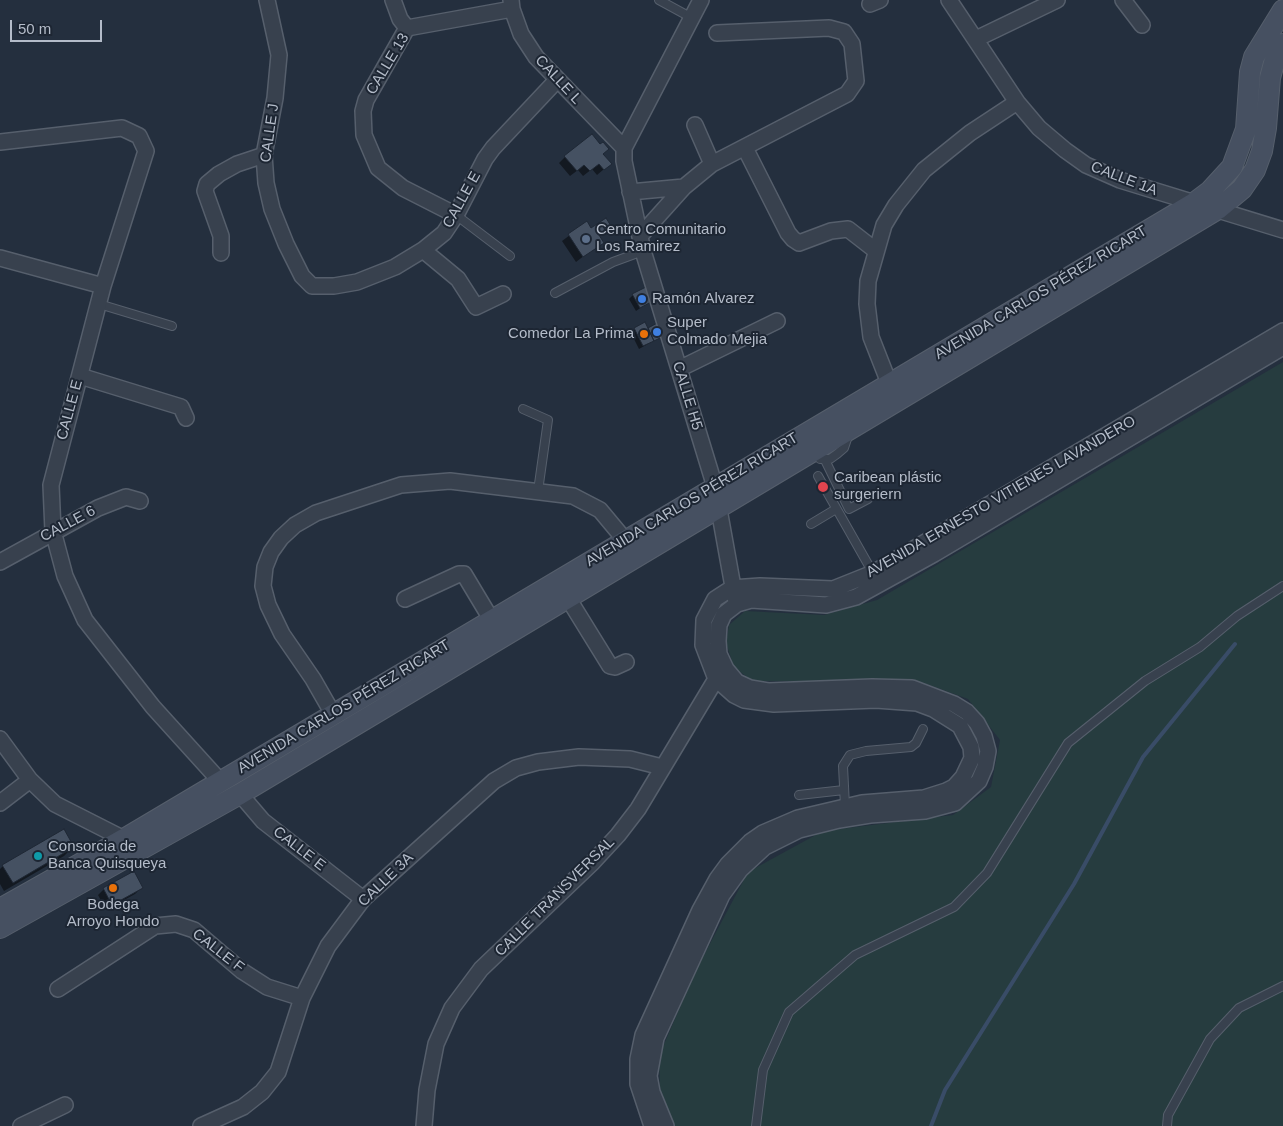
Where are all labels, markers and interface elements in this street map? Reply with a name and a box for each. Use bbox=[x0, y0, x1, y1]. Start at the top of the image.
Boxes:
scale bar bbox=[12, 10, 105, 42]
text: 50 m bbox=[18, 20, 51, 37]
street label: CALLE 13 bbox=[363, 30, 413, 98]
street label: CALLE L bbox=[531, 52, 585, 108]
street label: CALLE J bbox=[257, 102, 283, 164]
street label: CALLE 1A bbox=[1088, 158, 1160, 200]
street label: CALLE E bbox=[439, 169, 485, 231]
place label: Centro Comunitario Los Ramirez bbox=[596, 221, 726, 256]
street label: AVENIDA CARLOS PÉREZ RICART bbox=[932, 222, 1150, 364]
marker: Centro Comunitario Los Ramirez bbox=[580, 233, 592, 245]
place label: Ramón Alvarez bbox=[652, 290, 755, 308]
marker: Ramón Alvarez bbox=[636, 293, 648, 305]
place label: Super Colmado Mejia bbox=[667, 314, 767, 349]
place label: Comedor La Prima bbox=[508, 325, 634, 343]
marker: Super Colmado Mejia bbox=[651, 326, 663, 338]
marker: Comedor La Prima bbox=[638, 328, 650, 340]
street label: CALLE H5 bbox=[668, 359, 706, 433]
street label: CALLE E bbox=[53, 378, 87, 442]
street label: AVENIDA ERNESTO VITIENES LAVANDERO bbox=[863, 412, 1139, 582]
street label: AVENIDA CARLOS PÉREZ RICART bbox=[583, 429, 801, 571]
place label: Caribean plástic surgeriern bbox=[834, 469, 942, 504]
marker: Caribean plástic surgeriern bbox=[816, 480, 830, 494]
street label: CALLE 6 bbox=[37, 502, 99, 546]
street label: AVENIDA CARLOS PÉREZ RICART bbox=[235, 636, 453, 778]
street label: CALLE E bbox=[269, 823, 329, 875]
street label: CALLE TRANSVERSAL bbox=[491, 833, 619, 961]
place label: Consorcia de Banca Quisqueya bbox=[48, 838, 166, 873]
street label: CALLE 3A bbox=[355, 849, 417, 911]
marker: Consorcia de Banca Quisqueya bbox=[32, 850, 44, 862]
marker: Bodega Arroyo Hondo bbox=[107, 882, 119, 894]
place label: Bodega Arroyo Hondo bbox=[67, 896, 159, 931]
street label: CALLE F bbox=[188, 925, 248, 977]

